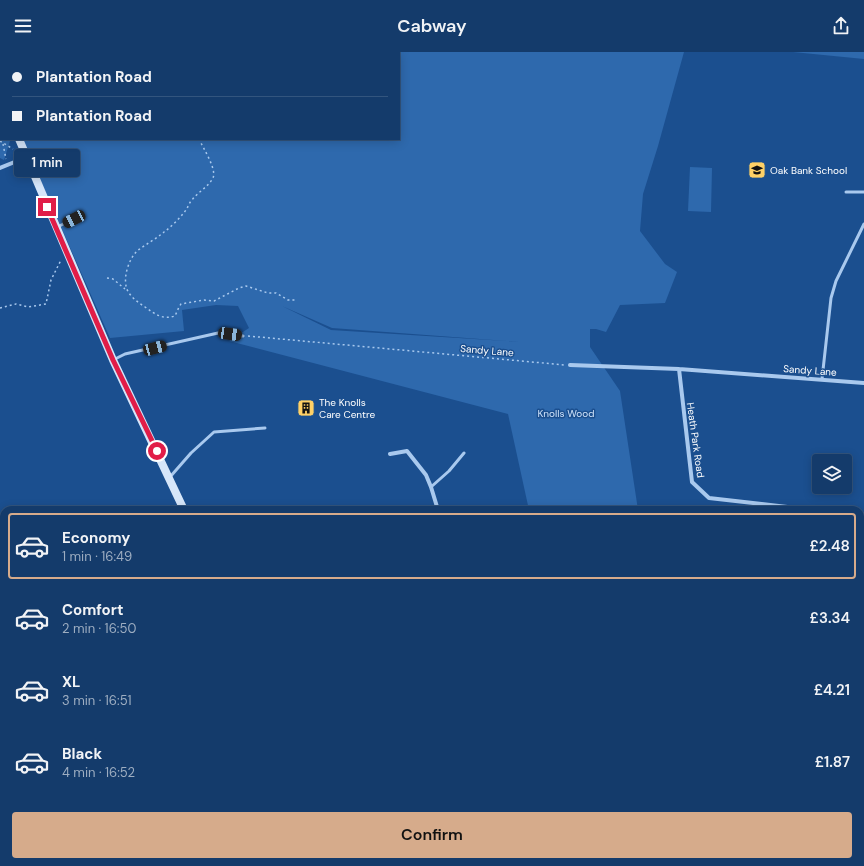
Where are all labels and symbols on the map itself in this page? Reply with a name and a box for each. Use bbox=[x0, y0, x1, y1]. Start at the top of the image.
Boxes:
callout: 1 min bbox=[14, 149, 80, 177]
school or university icon: Oak Bank School bbox=[747, 160, 767, 180]
place label: Oak Bank School bbox=[770, 164, 847, 177]
route end bbox=[38, 198, 56, 216]
car bbox=[61, 208, 87, 230]
car bbox=[217, 326, 243, 342]
car bbox=[142, 339, 168, 357]
street label: Sandy Lane bbox=[460, 342, 515, 359]
street label: Sandy Lane bbox=[783, 362, 837, 379]
place label: The Knolls Care Centre bbox=[319, 396, 375, 421]
building icon: The Knolls Care Centre bbox=[296, 398, 316, 418]
street label: Heath Park Road bbox=[684, 402, 707, 479]
park label: Knolls Wood bbox=[538, 407, 594, 420]
route start bbox=[148, 442, 166, 460]

